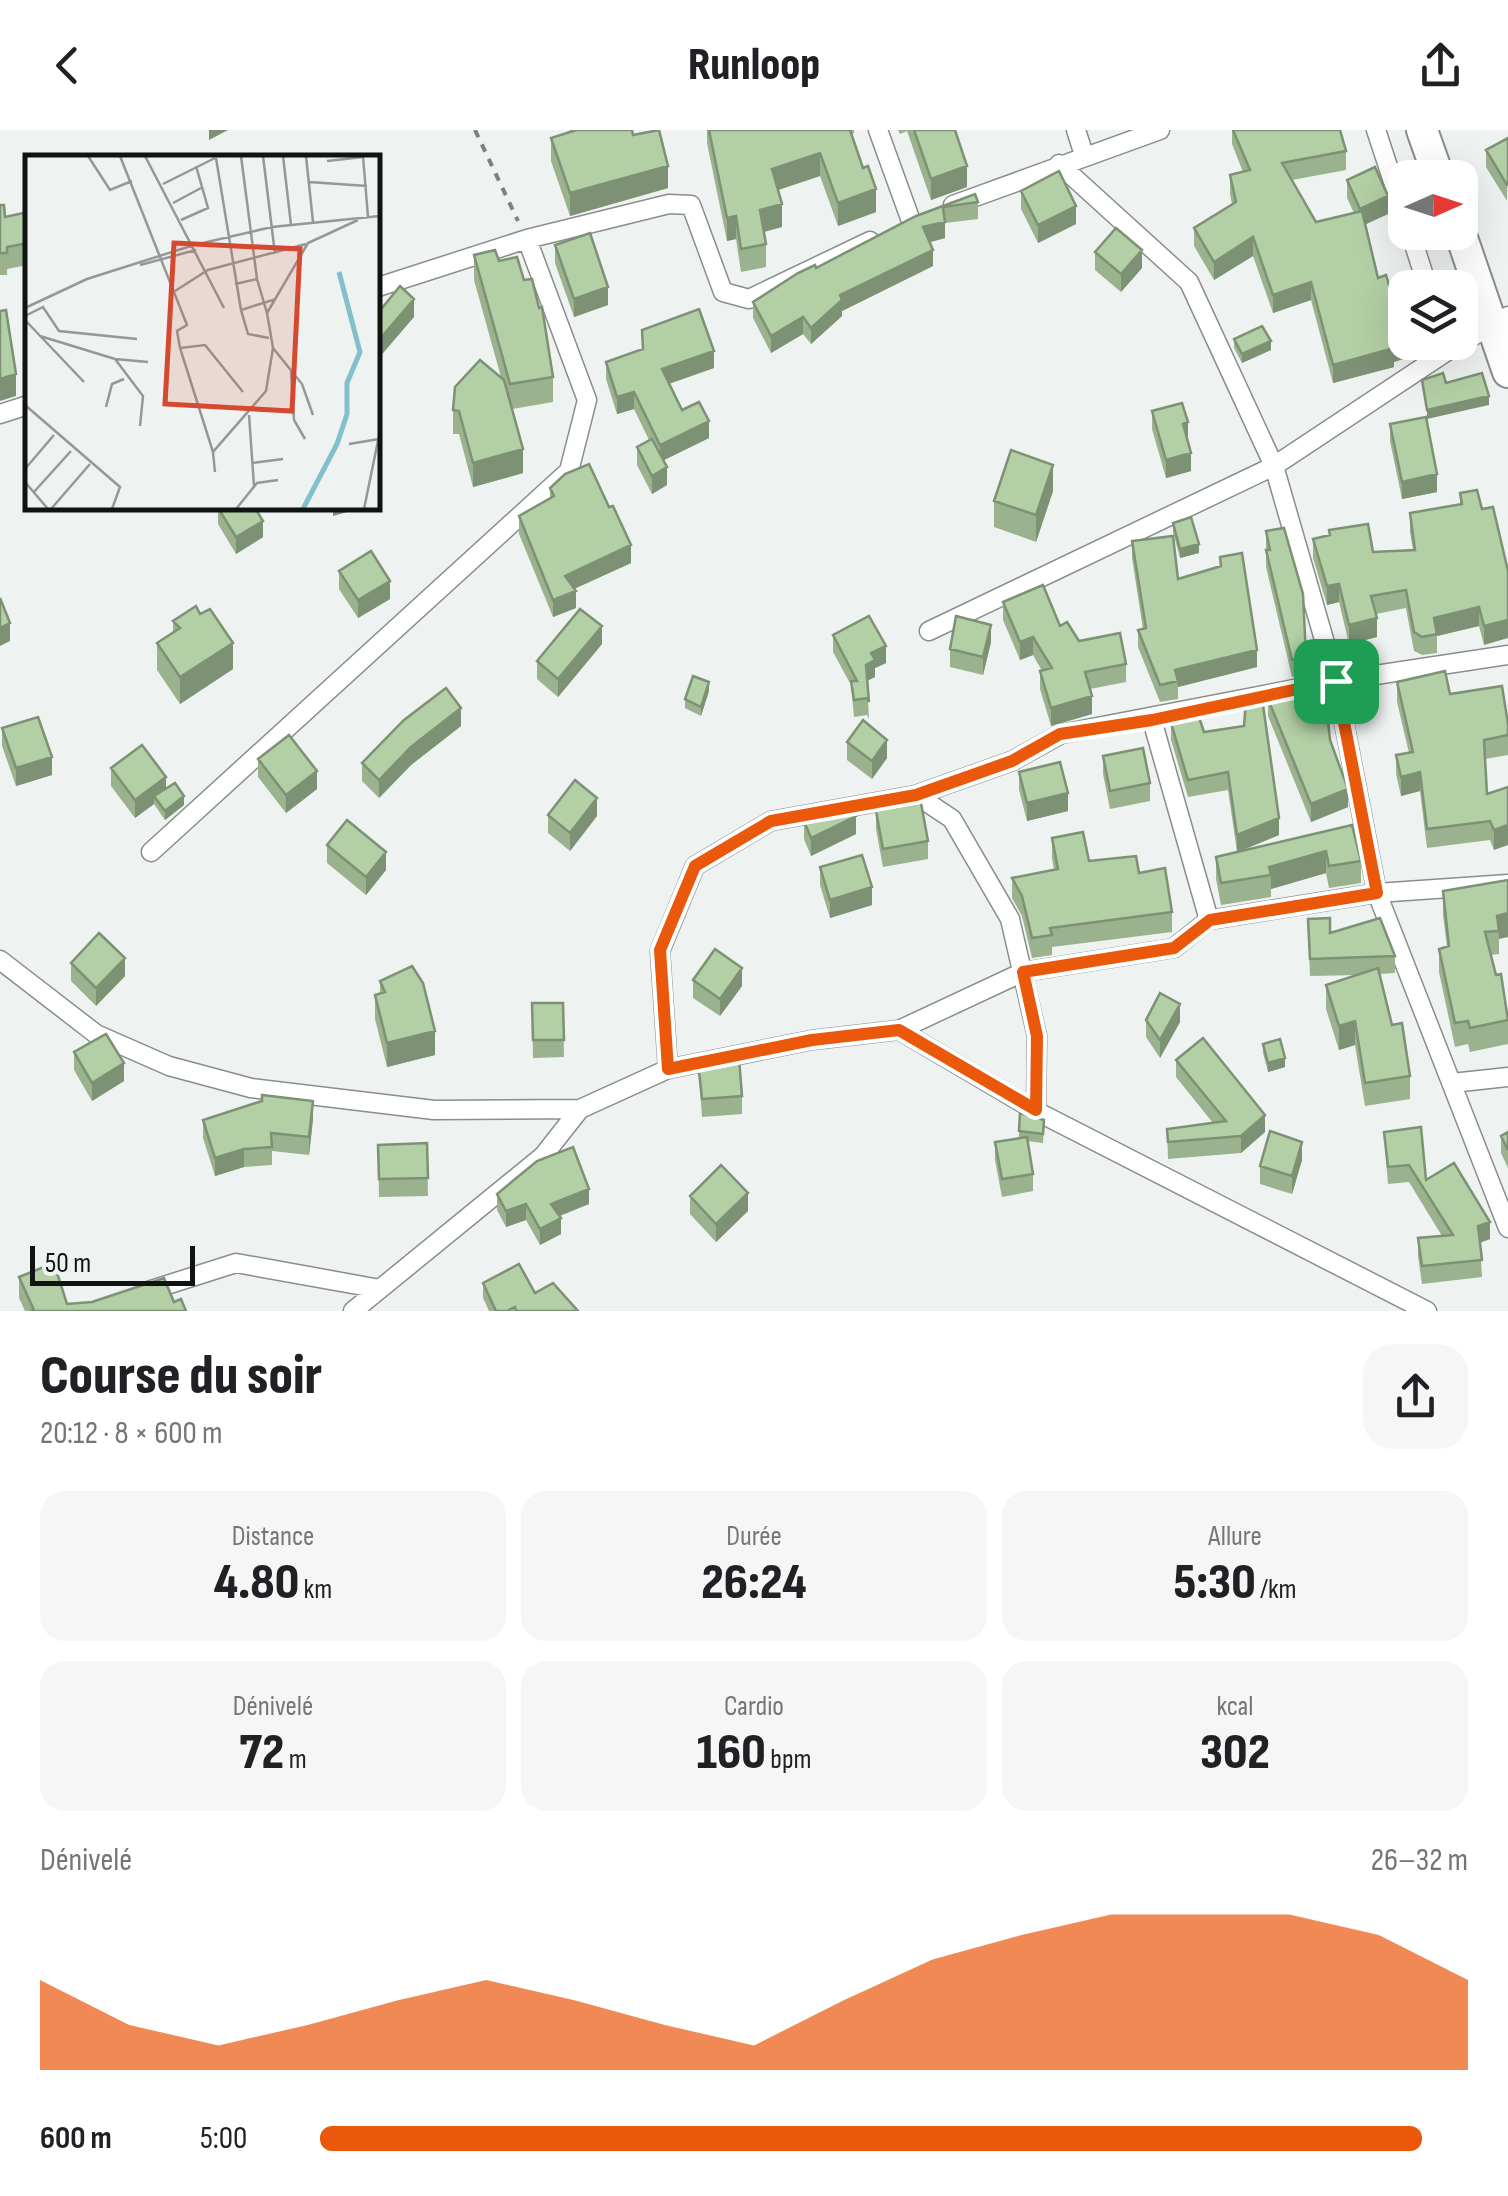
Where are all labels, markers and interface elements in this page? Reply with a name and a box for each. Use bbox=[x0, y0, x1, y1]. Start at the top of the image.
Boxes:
icon: back bbox=[40, 38, 95, 93]
text: Runloop bbox=[688, 38, 820, 93]
icon: share bbox=[1413, 38, 1468, 93]
inset map bbox=[25, 155, 380, 510]
north arrow bbox=[1388, 160, 1478, 250]
map controls bbox=[1388, 160, 1478, 360]
button: layers bbox=[1388, 270, 1478, 360]
pin bbox=[1294, 639, 1379, 724]
icon: arrive bbox=[1309, 654, 1364, 709]
scale bar bbox=[30, 1241, 195, 1286]
text: 50 m bbox=[45, 1247, 91, 1280]
text: Course du soir bbox=[40, 1343, 322, 1410]
button: share bbox=[1363, 1344, 1468, 1449]
text: 20:12 · 8 × 600 m bbox=[40, 1414, 222, 1453]
text: Distance bbox=[232, 1520, 314, 1553]
text: Durée bbox=[726, 1520, 782, 1553]
text: Allure bbox=[1208, 1520, 1262, 1553]
text: 4.80 bbox=[214, 1553, 299, 1613]
text: 26:24 bbox=[701, 1553, 807, 1613]
text: 5:30 bbox=[1173, 1553, 1256, 1613]
text: km bbox=[299, 1573, 332, 1606]
text: /km bbox=[1256, 1573, 1297, 1606]
text: Dénivelé bbox=[233, 1690, 313, 1723]
text: Cardio bbox=[724, 1690, 784, 1723]
text: kcal bbox=[1216, 1690, 1254, 1723]
text: 72 bbox=[239, 1723, 284, 1783]
text: 160 bbox=[697, 1723, 766, 1783]
text: 302 bbox=[1200, 1723, 1270, 1783]
text: m bbox=[284, 1743, 307, 1776]
text: bpm bbox=[766, 1743, 811, 1776]
text: Dénivelé bbox=[40, 1841, 132, 1880]
text: 26–32 m bbox=[1371, 1841, 1468, 1880]
text: 600 m bbox=[40, 2119, 112, 2158]
text: 5:00 bbox=[200, 2119, 247, 2158]

